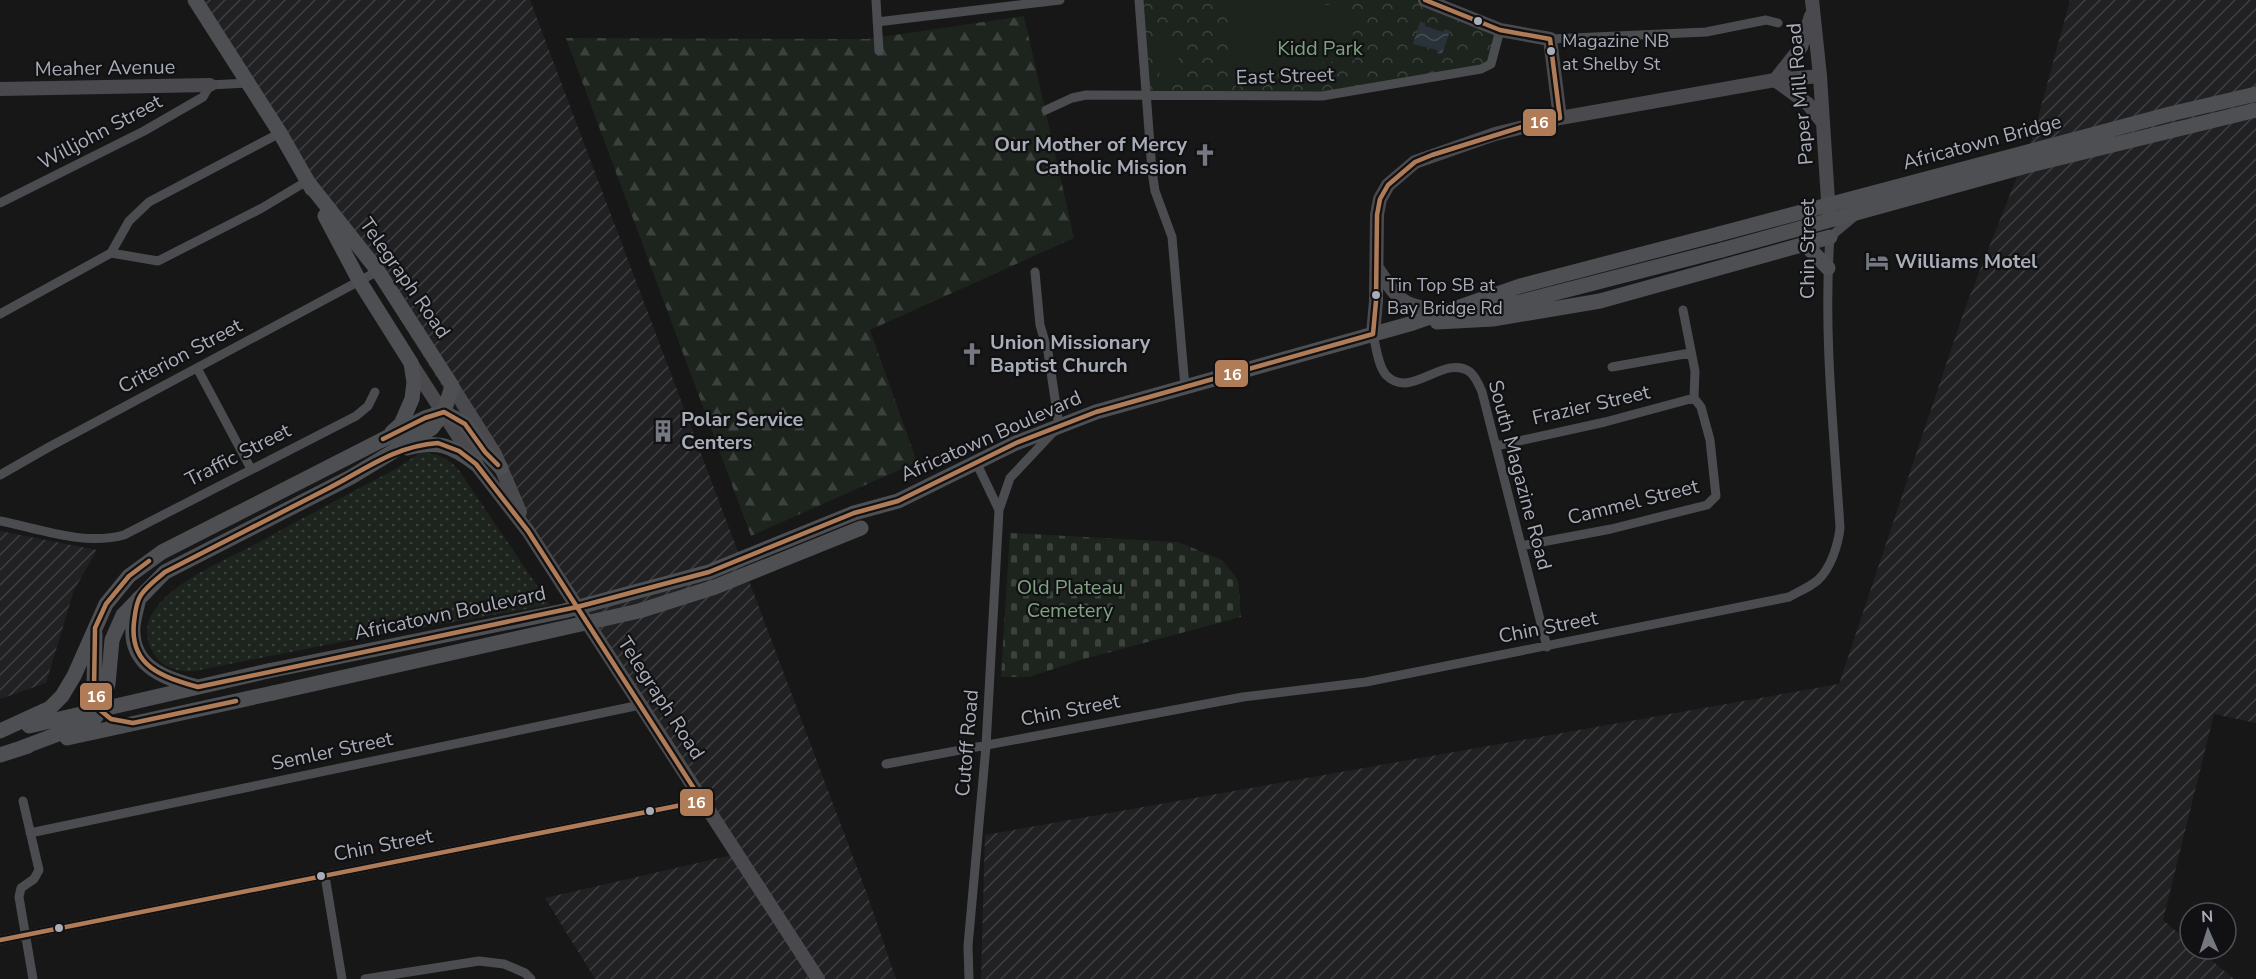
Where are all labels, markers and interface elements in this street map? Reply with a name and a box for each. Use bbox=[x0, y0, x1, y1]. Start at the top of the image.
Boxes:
unlabelled marker bbox=[1472, 15, 1484, 27]
street label: Paper Mill Road bbox=[1780, 22, 1820, 166]
place label: Magazine NB at Shelby St bbox=[1562, 29, 1669, 76]
park label: Kidd Park bbox=[1277, 35, 1364, 62]
marker: Magazine NB at Shelby St bbox=[1545, 45, 1557, 57]
street label: Meaher Avenue bbox=[34, 53, 176, 83]
street label: East Street bbox=[1235, 61, 1336, 91]
street label: Willjohn Street bbox=[33, 88, 168, 176]
line badge: 16 bbox=[1522, 108, 1557, 137]
street label: Africatown Bridge bbox=[1900, 108, 2064, 176]
text: 16 bbox=[1529, 112, 1549, 134]
place label: Our Mother of Mercy Catholic Mission bbox=[994, 131, 1187, 181]
church icon: Our Mother of Mercy Catholic Mission bbox=[1192, 142, 1218, 168]
street label: Chin Street bbox=[1794, 198, 1821, 299]
street label: Telegraph Road bbox=[353, 212, 457, 344]
hotel icon: Williams Motel bbox=[1864, 248, 1890, 274]
place label: Williams Motel bbox=[1895, 248, 2038, 275]
place label: Tin Top SB at Bay Bridge Rd bbox=[1387, 273, 1503, 320]
marker: Tin Top SB at Bay Bridge Rd bbox=[1370, 289, 1382, 301]
street label: Criterion Street bbox=[113, 312, 248, 400]
place label: Union Missionary Baptist Church bbox=[990, 329, 1151, 379]
church icon: Union Missionary Baptist Church bbox=[959, 341, 985, 367]
line badge: 16 bbox=[1214, 359, 1249, 388]
text: 16 bbox=[1222, 364, 1242, 386]
street label: South Magazine Road bbox=[1482, 377, 1558, 573]
street label: Frazier Street bbox=[1530, 378, 1653, 432]
street label: Africatown Boulevard bbox=[896, 384, 1086, 488]
place label: Polar Service Centers bbox=[681, 406, 803, 456]
street label: Traffic Street bbox=[181, 416, 296, 493]
building icon: Polar Service Centers bbox=[650, 418, 676, 444]
street label: Cammel Street bbox=[1565, 472, 1702, 531]
park label: Old Plateau Cemetery bbox=[1017, 574, 1123, 624]
street label: Africatown Boulevard bbox=[352, 579, 548, 647]
street label: Chin Street bbox=[1496, 604, 1601, 650]
street label: Telegraph Road bbox=[611, 631, 711, 765]
line badge: 16 bbox=[79, 682, 113, 711]
text: 16 bbox=[86, 686, 106, 708]
street label: Chin Street bbox=[1018, 687, 1123, 733]
street label: Cutoff Road bbox=[949, 689, 985, 797]
street label: Semler Street bbox=[269, 725, 396, 777]
line badge: 16 bbox=[679, 788, 714, 817]
text: 16 bbox=[686, 792, 706, 814]
unlabelled marker bbox=[644, 805, 656, 817]
street label: Chin Street bbox=[331, 822, 436, 868]
unlabelled marker bbox=[315, 870, 327, 882]
north arrow bbox=[2178, 901, 2238, 961]
text: N bbox=[2201, 906, 2214, 928]
unlabelled marker bbox=[53, 922, 65, 934]

